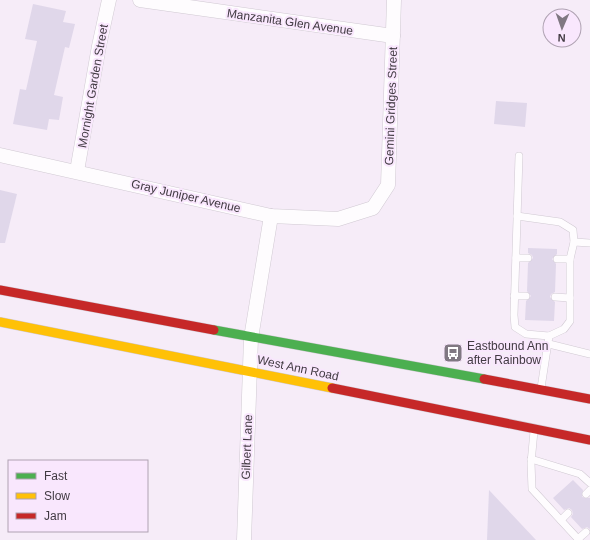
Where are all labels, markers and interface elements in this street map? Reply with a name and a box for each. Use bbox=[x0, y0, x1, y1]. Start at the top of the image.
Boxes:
street label: Manzanita Glen Avenue bbox=[226, 6, 354, 38]
north arrow bbox=[542, 8, 582, 48]
street label: Mornight Garden Street bbox=[75, 22, 111, 149]
text: N bbox=[557, 32, 566, 44]
street label: Gemini Gridges Street bbox=[382, 46, 400, 166]
street label: Gray Juniper Avenue bbox=[130, 177, 242, 215]
place label: Eastbound Ann after Rainbow bbox=[467, 339, 548, 367]
bus stop icon: Eastbound Ann after Rainbow bbox=[442, 342, 464, 364]
street label: West Ann Road bbox=[256, 353, 340, 383]
street label: Gilbert Lane bbox=[239, 414, 255, 480]
legend bbox=[8, 460, 148, 532]
text: Fast bbox=[44, 469, 68, 483]
text: Slow bbox=[44, 489, 70, 503]
text: Jam bbox=[44, 509, 67, 523]

